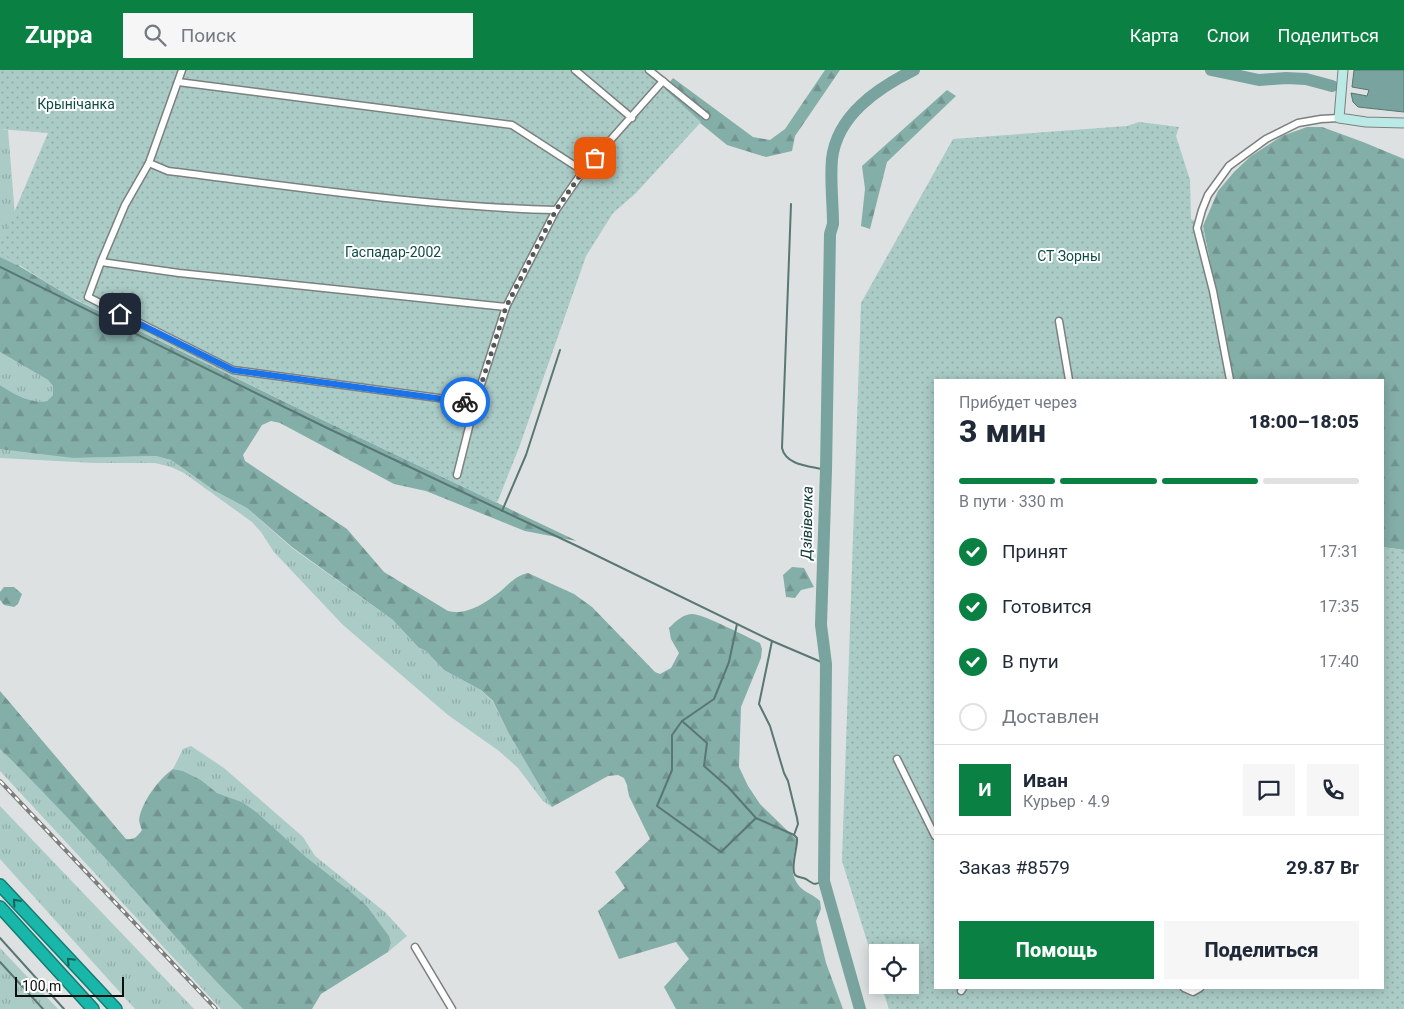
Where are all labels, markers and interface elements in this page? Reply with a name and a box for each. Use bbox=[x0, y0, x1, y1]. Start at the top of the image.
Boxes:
search box bbox=[123, 13, 473, 58]
text: Zuppa bbox=[25, 21, 93, 49]
icon: search bbox=[141, 21, 169, 49]
text: Поиск bbox=[181, 24, 236, 47]
text: Карта bbox=[1130, 25, 1179, 46]
text: Слои bbox=[1207, 25, 1250, 46]
text: Поделиться bbox=[1278, 25, 1379, 46]
park label: Крынічанка bbox=[37, 96, 115, 112]
pin bbox=[574, 137, 616, 179]
icon: bag bbox=[581, 144, 609, 172]
park label: Гаспадар-2002 bbox=[345, 244, 441, 260]
park label: СТ Зорны bbox=[1037, 248, 1101, 264]
pin bbox=[99, 293, 141, 335]
icon: home bbox=[106, 300, 134, 328]
courier bbox=[440, 377, 490, 427]
icon: bike bbox=[451, 388, 479, 416]
text: Прибудет через bbox=[959, 393, 1077, 412]
text: 18:00–18:05 bbox=[1248, 410, 1359, 433]
text: 3 мин bbox=[959, 412, 1046, 450]
water label: Дзівівелка bbox=[797, 486, 817, 561]
text: В пути · 330 m bbox=[959, 492, 1064, 511]
icon: check bbox=[959, 538, 987, 566]
text: Принят bbox=[1002, 540, 1068, 563]
text: 17:31 bbox=[1319, 542, 1359, 561]
icon: check bbox=[959, 593, 987, 621]
text: Готовится bbox=[1002, 595, 1092, 618]
text: 17:35 bbox=[1319, 597, 1359, 616]
icon: check bbox=[959, 648, 987, 676]
text: В пути bbox=[1002, 650, 1059, 673]
text: 17:40 bbox=[1319, 652, 1359, 671]
text: Доставлен bbox=[1002, 705, 1099, 728]
button: chat bbox=[1243, 764, 1295, 816]
button: phone bbox=[1307, 764, 1359, 816]
text: Иван bbox=[1023, 769, 1068, 792]
text: И bbox=[978, 778, 992, 801]
text: Курьер · 4.9 bbox=[1023, 792, 1110, 811]
text: Заказ #8579 bbox=[959, 856, 1070, 879]
text: 29.87 Br bbox=[1286, 856, 1359, 879]
one-way arrow bbox=[13, 899, 22, 908]
button: Помощь bbox=[959, 921, 1154, 979]
button: Поделиться bbox=[1164, 921, 1359, 979]
map controls bbox=[869, 944, 919, 994]
button: locate bbox=[869, 944, 919, 994]
one-way arrow bbox=[67, 957, 76, 966]
scale bar bbox=[15, 974, 124, 997]
text: 100 m bbox=[22, 978, 61, 994]

